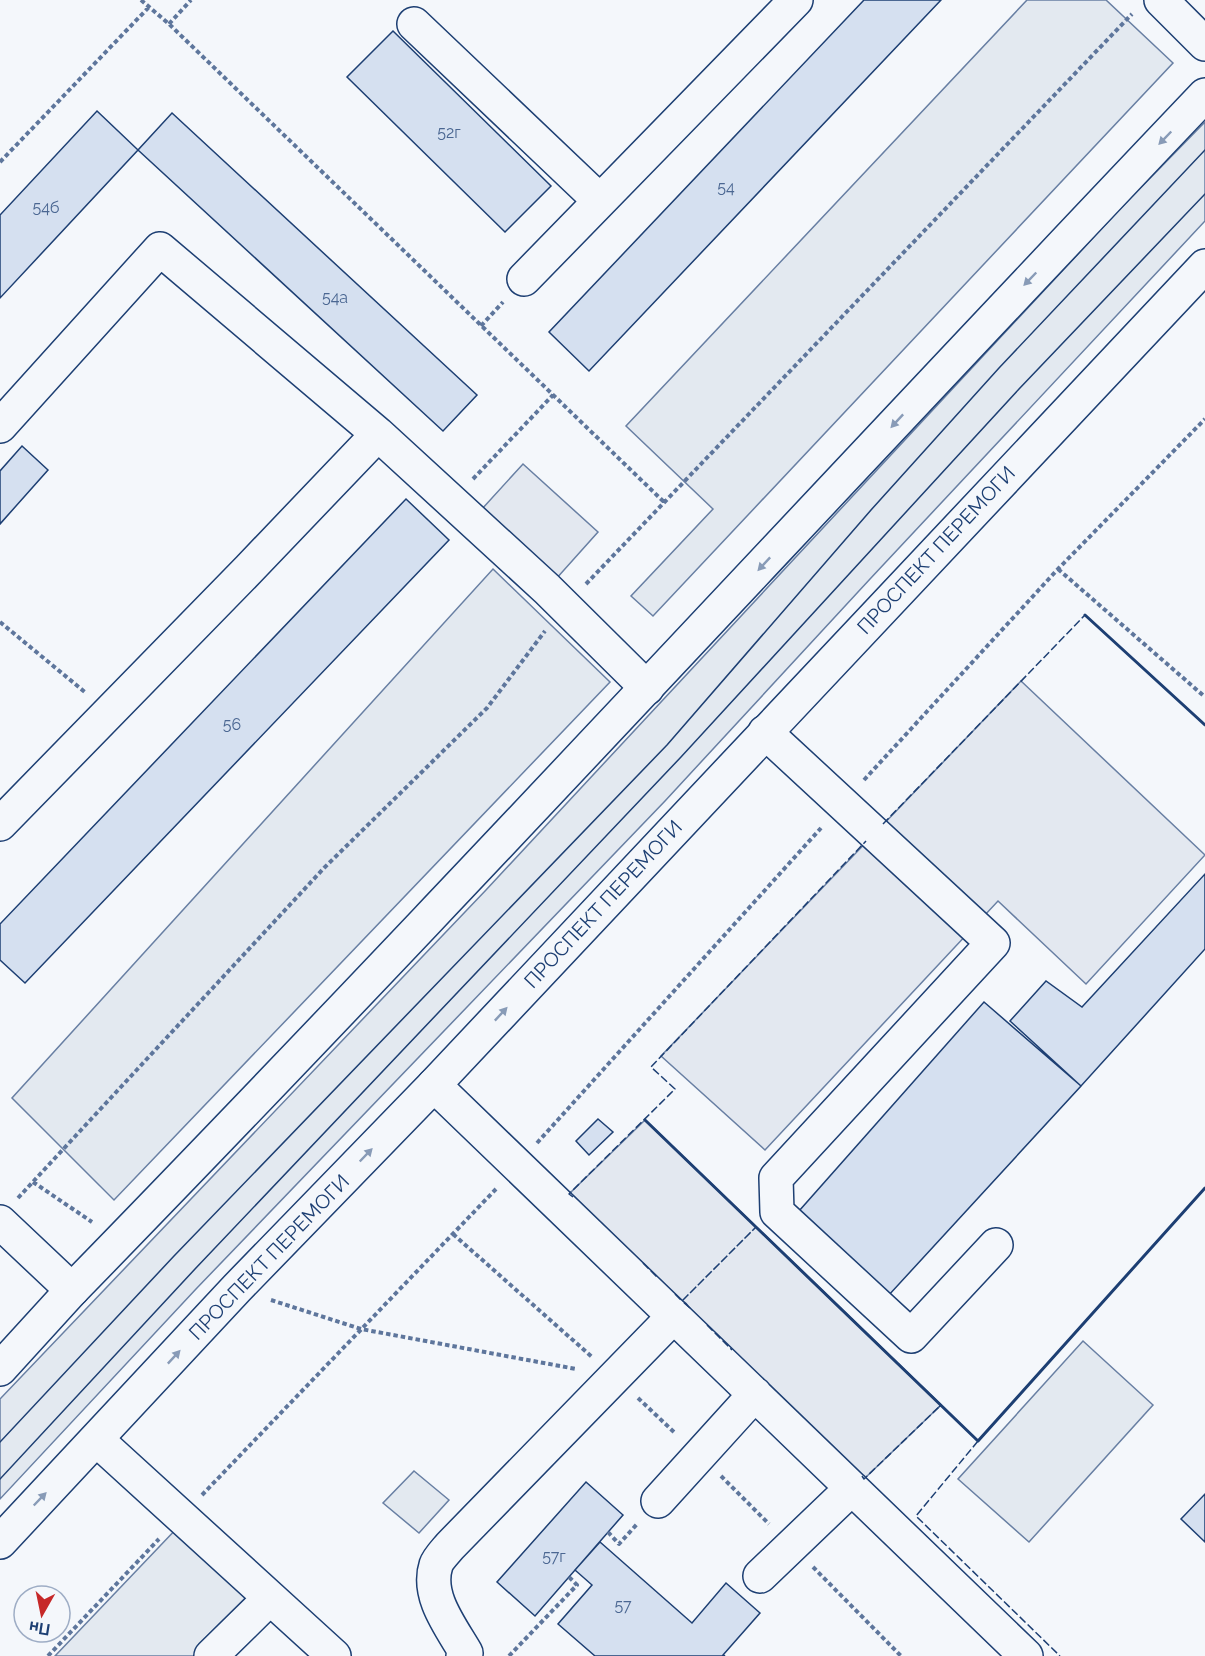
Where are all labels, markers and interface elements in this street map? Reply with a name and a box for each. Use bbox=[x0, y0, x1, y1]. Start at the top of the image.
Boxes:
house number: 52г bbox=[437, 123, 461, 142]
one-way arrow bbox=[1158, 130, 1172, 144]
house number: 54 bbox=[717, 178, 735, 197]
house number: 54б bbox=[32, 198, 60, 217]
one-way arrow bbox=[1023, 271, 1037, 286]
house number: 54а bbox=[322, 288, 348, 307]
one-way arrow bbox=[891, 413, 904, 428]
street label: ПРОСПЕКТ ПЕРЕМОГИ bbox=[852, 461, 1020, 639]
one-way arrow bbox=[757, 556, 771, 571]
house number: 56 bbox=[223, 715, 241, 734]
street label: ПРОСПЕКТ ПЕРЕМОГИ bbox=[519, 815, 687, 993]
one-way arrow bbox=[493, 1007, 507, 1021]
one-way arrow bbox=[359, 1147, 373, 1162]
street label: ПРОСПЕКТ ПЕРЕМОГИ bbox=[184, 1169, 354, 1345]
one-way arrow bbox=[167, 1350, 180, 1365]
one-way arrow bbox=[33, 1493, 47, 1507]
house number: 57г bbox=[542, 1547, 566, 1566]
north arrow bbox=[12, 1584, 72, 1644]
house number: 57 bbox=[614, 1596, 632, 1615]
text: Пн bbox=[28, 1617, 52, 1639]

